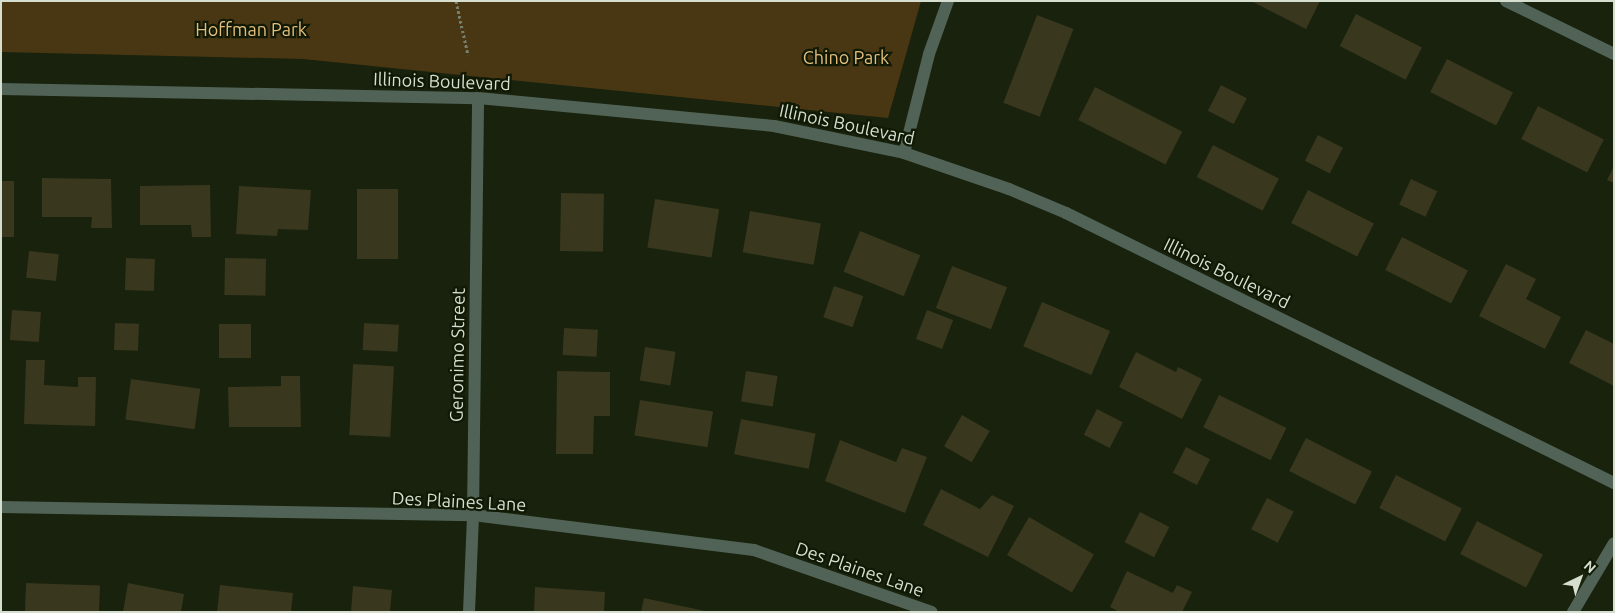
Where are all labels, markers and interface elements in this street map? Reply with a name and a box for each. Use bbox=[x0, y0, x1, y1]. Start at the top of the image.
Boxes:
park label: Hoffman Park bbox=[195, 18, 307, 40]
park label: Chino Park bbox=[803, 46, 889, 68]
street label: Illinois Boulevard bbox=[373, 68, 511, 94]
street label: Illinois Boulevard bbox=[777, 99, 917, 149]
street label: Illinois Boulevard bbox=[1160, 233, 1294, 313]
street label: Geronimo Street bbox=[445, 288, 469, 422]
street label: Des Plaines Lane bbox=[391, 487, 527, 515]
street label: Des Plaines Lane bbox=[793, 537, 927, 601]
north arrow bbox=[1555, 553, 1605, 603]
text: N bbox=[1581, 557, 1599, 576]

